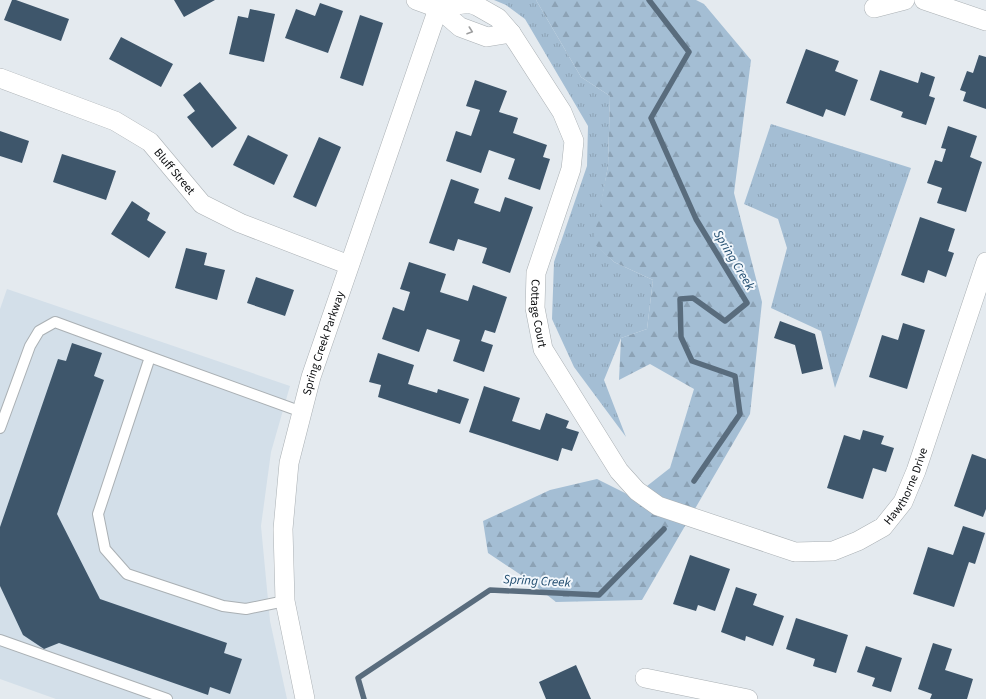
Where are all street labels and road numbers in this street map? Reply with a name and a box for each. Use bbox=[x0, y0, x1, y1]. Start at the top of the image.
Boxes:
street label: Bluff Street bbox=[150, 144, 199, 198]
street label: Cottage Court bbox=[526, 279, 551, 349]
street label: Spring Creek Parkway bbox=[298, 288, 349, 397]
street label: Hawthorne Drive bbox=[879, 445, 932, 528]

